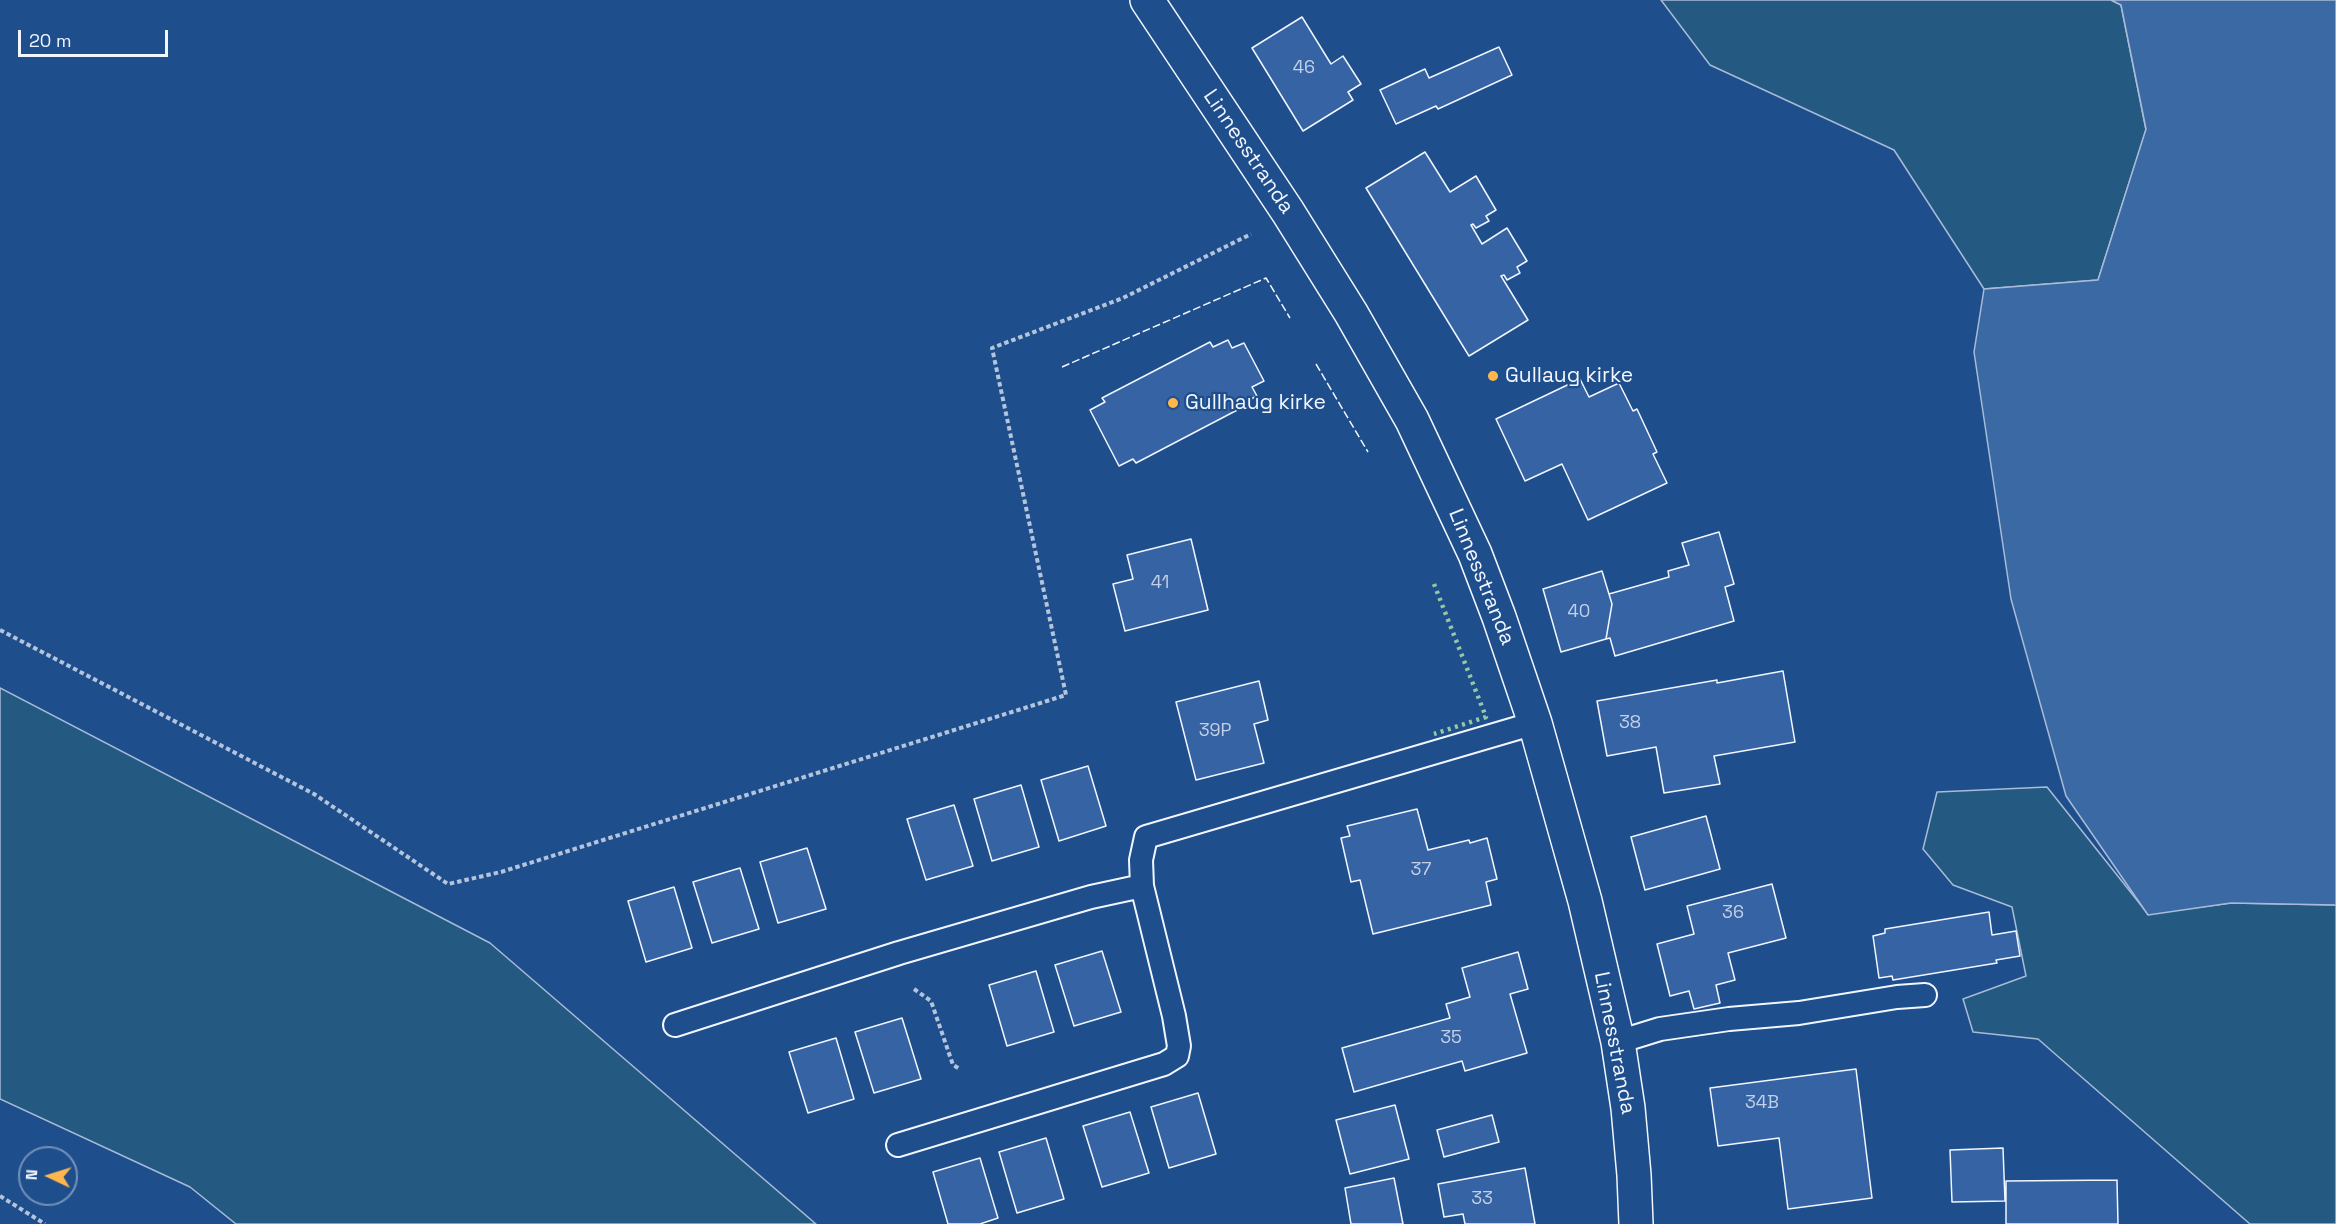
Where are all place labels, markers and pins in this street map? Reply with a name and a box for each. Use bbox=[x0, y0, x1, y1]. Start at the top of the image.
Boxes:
place label: Gullaug kirke bbox=[1505, 363, 1633, 389]
marker: Gullaug kirke bbox=[1486, 369, 1500, 383]
place label: Gullhaug kirke bbox=[1185, 390, 1326, 416]
marker: Gullhaug kirke bbox=[1166, 396, 1180, 410]

